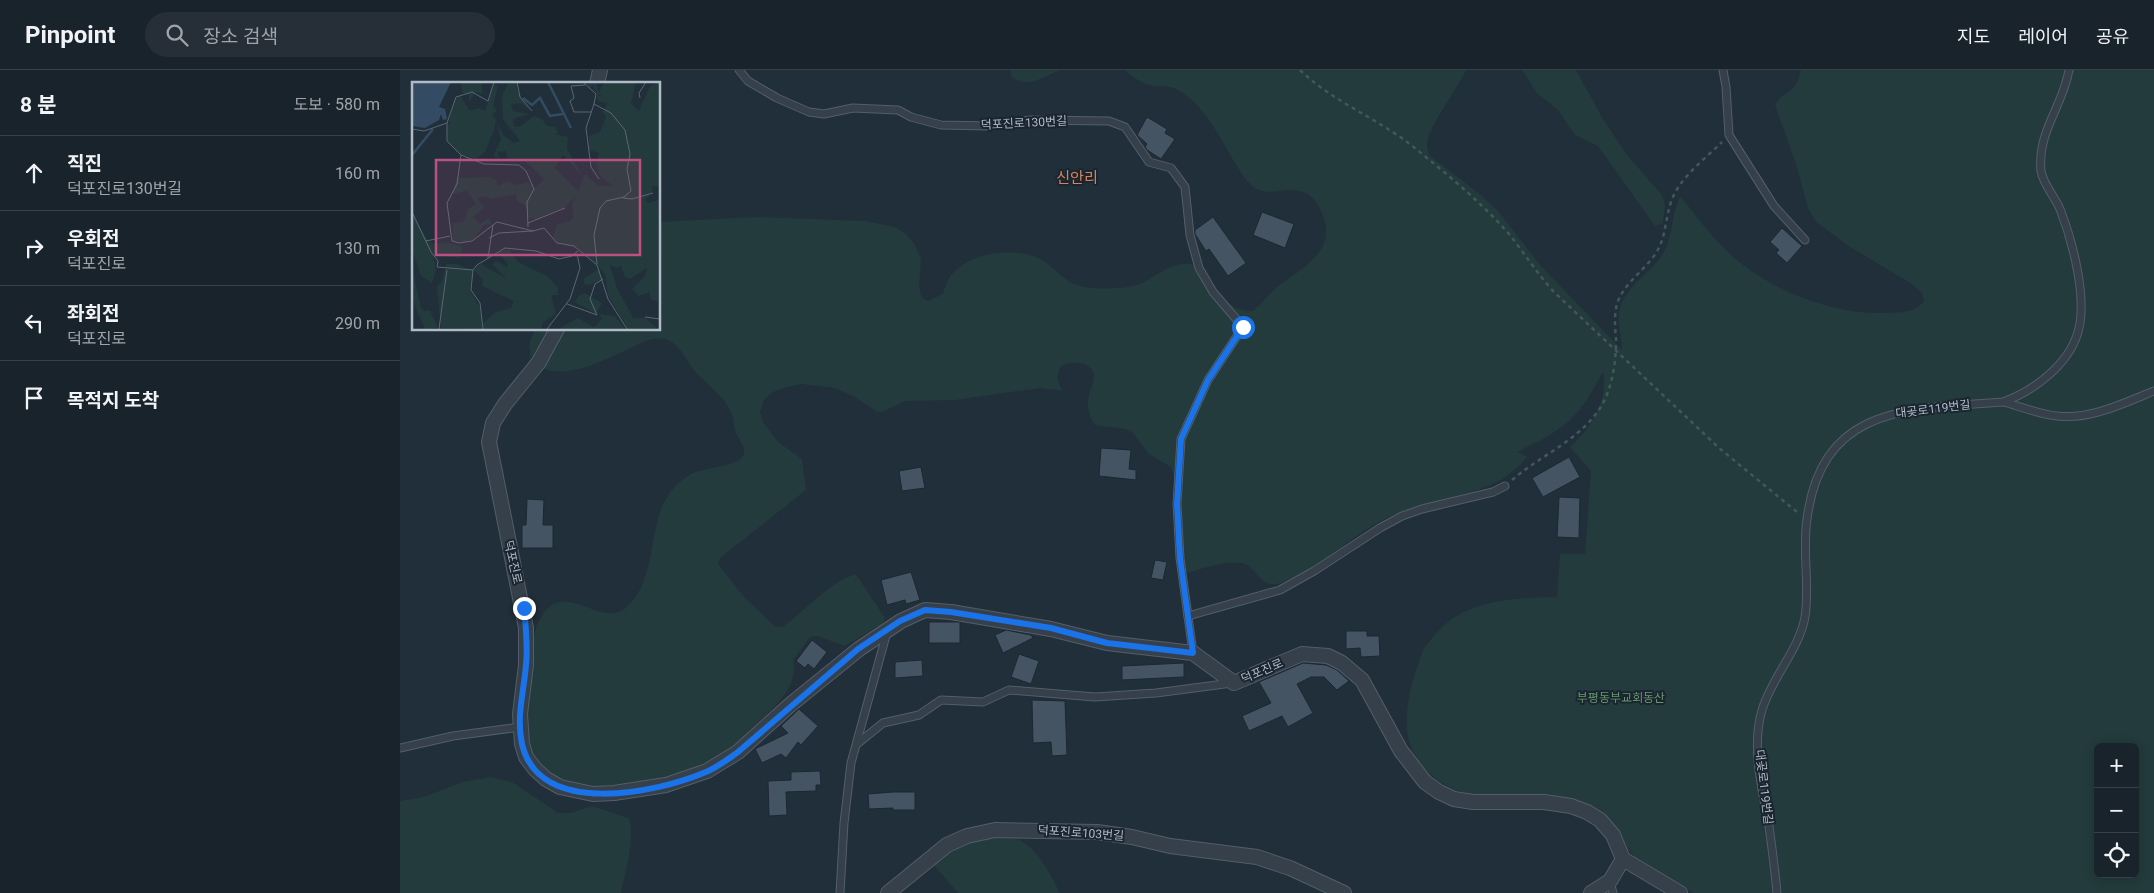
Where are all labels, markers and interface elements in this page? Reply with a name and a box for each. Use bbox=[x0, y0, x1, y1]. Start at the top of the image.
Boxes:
search box bbox=[145, 12, 495, 57]
text: Pinpoint bbox=[25, 21, 115, 49]
icon: search bbox=[163, 21, 191, 49]
text: 장소 검색 bbox=[203, 25, 278, 48]
text: 지도 bbox=[1957, 26, 1990, 47]
text: 레이어 bbox=[2018, 26, 2068, 47]
text: 공유 bbox=[2096, 26, 2129, 47]
inset map bbox=[412, 82, 660, 330]
text: 8 분 bbox=[20, 93, 57, 117]
text: 도보 · 580 m bbox=[293, 95, 380, 114]
street label: 덕포진로130번길 bbox=[980, 114, 1068, 132]
text: 직진 bbox=[67, 152, 102, 175]
icon: ahead bbox=[20, 159, 48, 187]
text: 160 m bbox=[335, 164, 380, 183]
district label: 신안리 bbox=[1056, 169, 1098, 187]
text: 덕포진로130번길 bbox=[67, 179, 182, 198]
text: 우회전 bbox=[67, 227, 119, 250]
icon: right bbox=[20, 234, 48, 262]
text: 130 m bbox=[335, 239, 380, 258]
text: 덕포진로 bbox=[67, 254, 126, 273]
text: 좌회전 bbox=[67, 302, 119, 325]
icon: left bbox=[20, 309, 48, 337]
text: 290 m bbox=[335, 314, 380, 333]
route start bbox=[1232, 316, 1255, 339]
text: 덕포진로 bbox=[67, 329, 126, 348]
icon: arrive bbox=[20, 384, 48, 412]
text: 목적지 도착 bbox=[67, 389, 159, 412]
street label: 대곶로119번길 bbox=[1895, 397, 1971, 421]
street label: 덕포진로 bbox=[501, 539, 525, 585]
route end bbox=[513, 597, 536, 620]
street label: 덕포진로 bbox=[1239, 656, 1285, 686]
park label: 부평동부교회동산 bbox=[1577, 691, 1665, 705]
map controls bbox=[2094, 743, 2139, 878]
button: + bbox=[2094, 743, 2139, 788]
street label: 대곶로119번길 bbox=[1752, 749, 1776, 825]
button: − bbox=[2094, 788, 2139, 833]
street label: 덕포진로103번길 bbox=[1037, 823, 1125, 843]
button: locate bbox=[2094, 833, 2139, 878]

